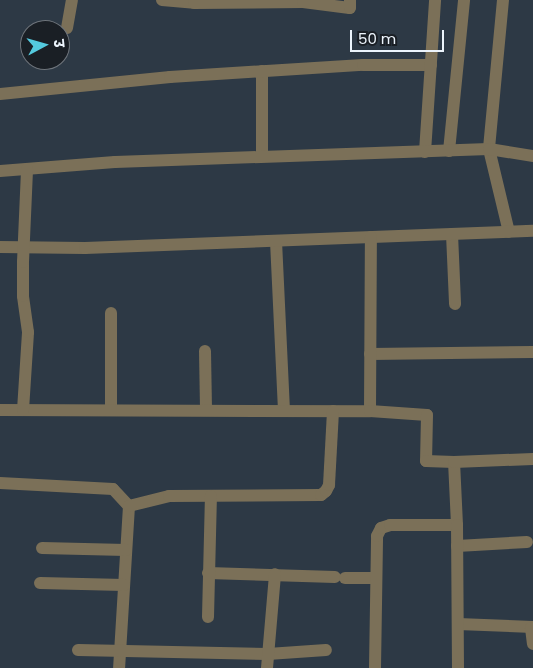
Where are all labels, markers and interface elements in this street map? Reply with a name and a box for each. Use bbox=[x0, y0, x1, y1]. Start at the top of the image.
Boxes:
north arrow bbox=[20, 20, 70, 70]
scale bar bbox=[353, 20, 447, 52]
text: 50 m bbox=[358, 28, 396, 49]
text: उ bbox=[49, 39, 69, 49]

